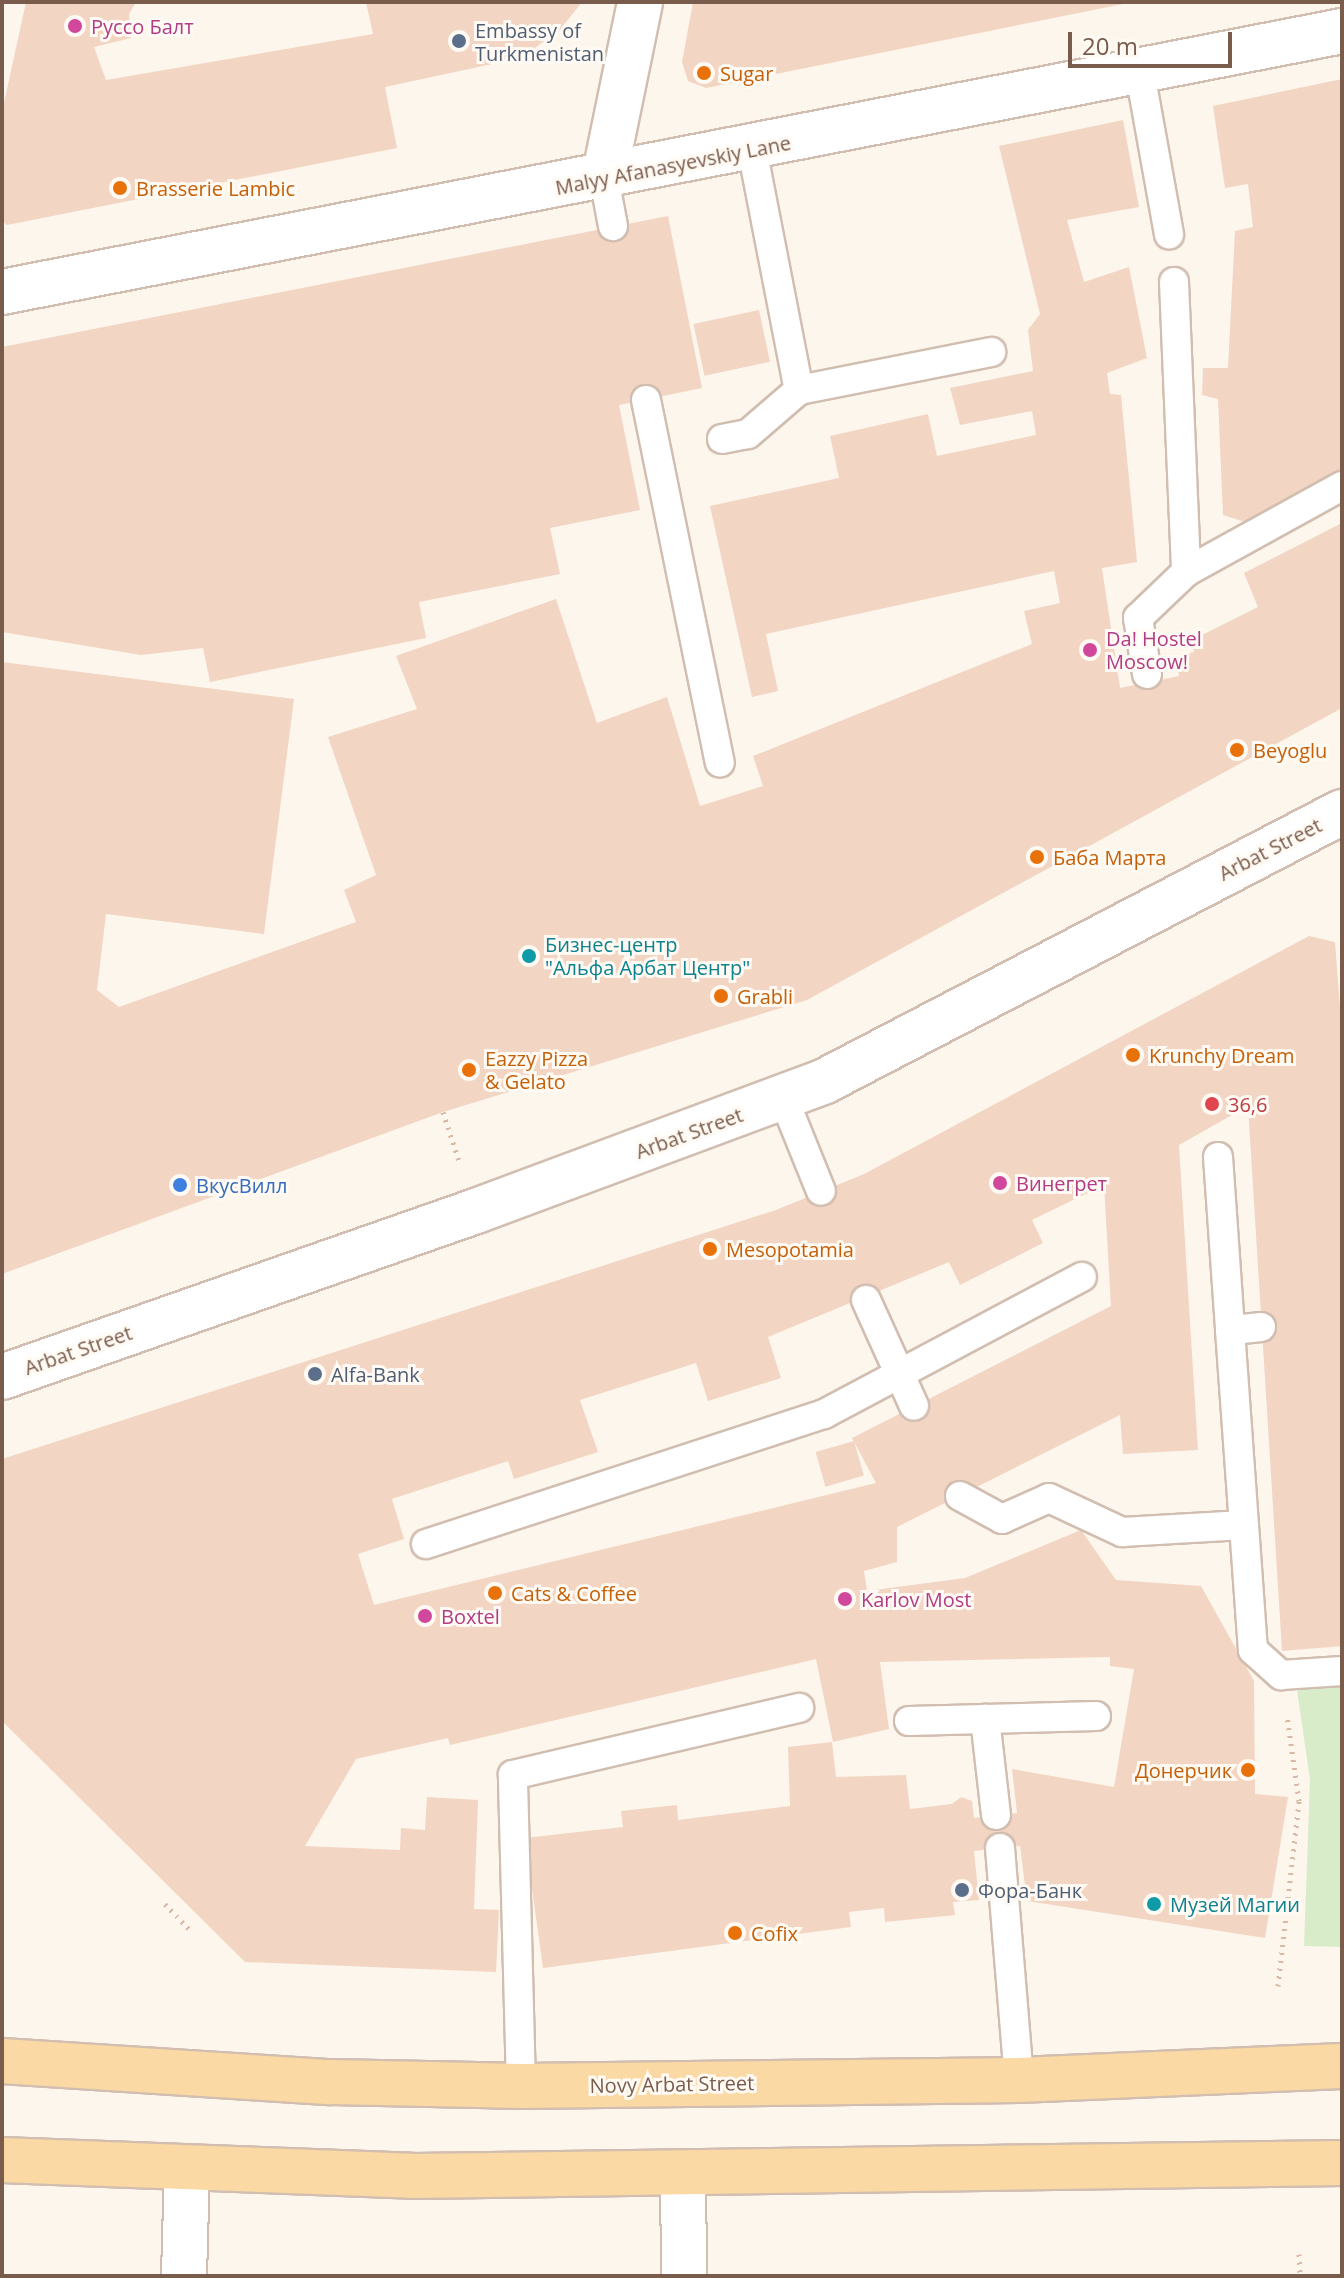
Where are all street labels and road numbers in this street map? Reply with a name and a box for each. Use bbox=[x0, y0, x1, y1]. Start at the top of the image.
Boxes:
street label: Malyy Afanasyevskiy Lane bbox=[553, 130, 793, 200]
street label: Arbat Street bbox=[1214, 813, 1326, 885]
street label: Arbat Street bbox=[632, 1103, 746, 1163]
street label: Arbat Street bbox=[21, 1320, 135, 1380]
street label: Novy Arbat Street bbox=[589, 2071, 755, 2097]

